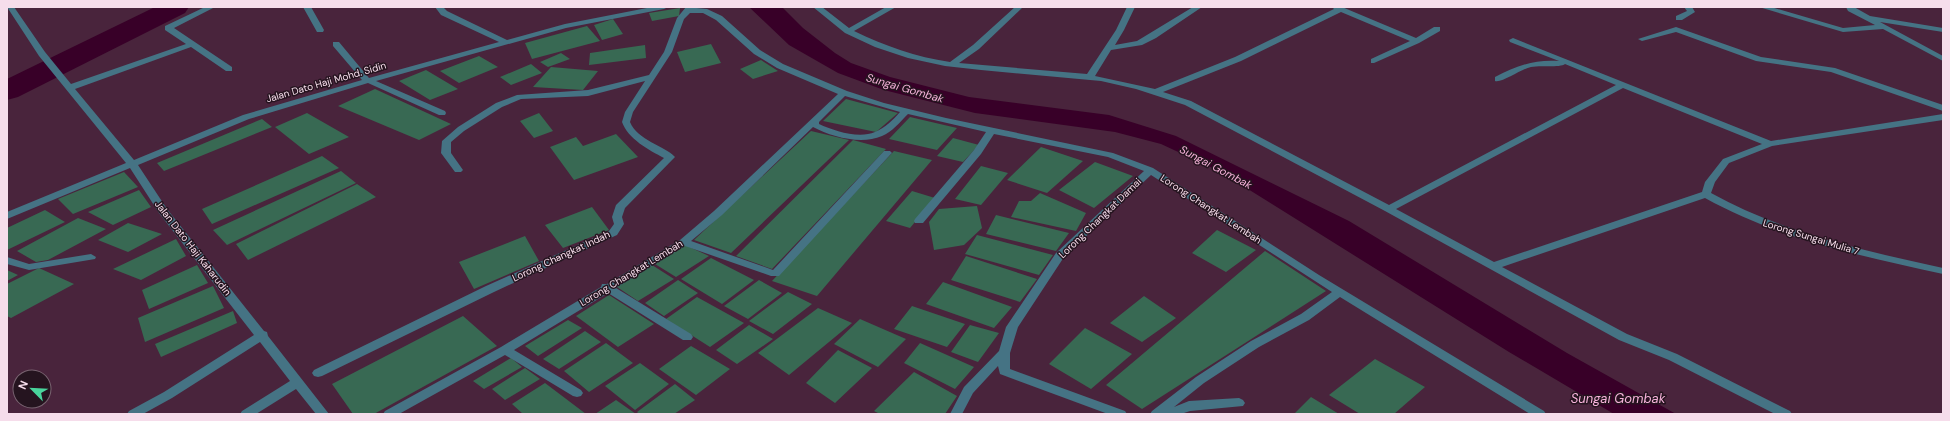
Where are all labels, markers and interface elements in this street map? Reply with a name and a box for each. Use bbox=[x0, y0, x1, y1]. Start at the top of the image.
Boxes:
street label: Jalan Dato Haji Mohd. Sidin bbox=[264, 59, 388, 105]
water label: Sungai Gombak bbox=[865, 70, 946, 106]
water label: Sungai Gombak bbox=[1177, 142, 1255, 192]
street label: Lorong Changkat Lembah bbox=[1158, 171, 1264, 247]
street label: Lorong Changkat Damai bbox=[1056, 175, 1144, 261]
street label: Jalan Dato Haji Kaharudin bbox=[152, 198, 234, 298]
street label: Lorong Sungai Mulia 7 bbox=[1761, 216, 1861, 258]
street label: Lorong Changkat Indah bbox=[510, 227, 612, 284]
street label: Lorong Changkat Lembah bbox=[577, 237, 685, 309]
north arrow bbox=[12, 369, 52, 409]
text: N bbox=[15, 378, 31, 391]
water label: Sungai Gombak bbox=[1571, 390, 1666, 407]

